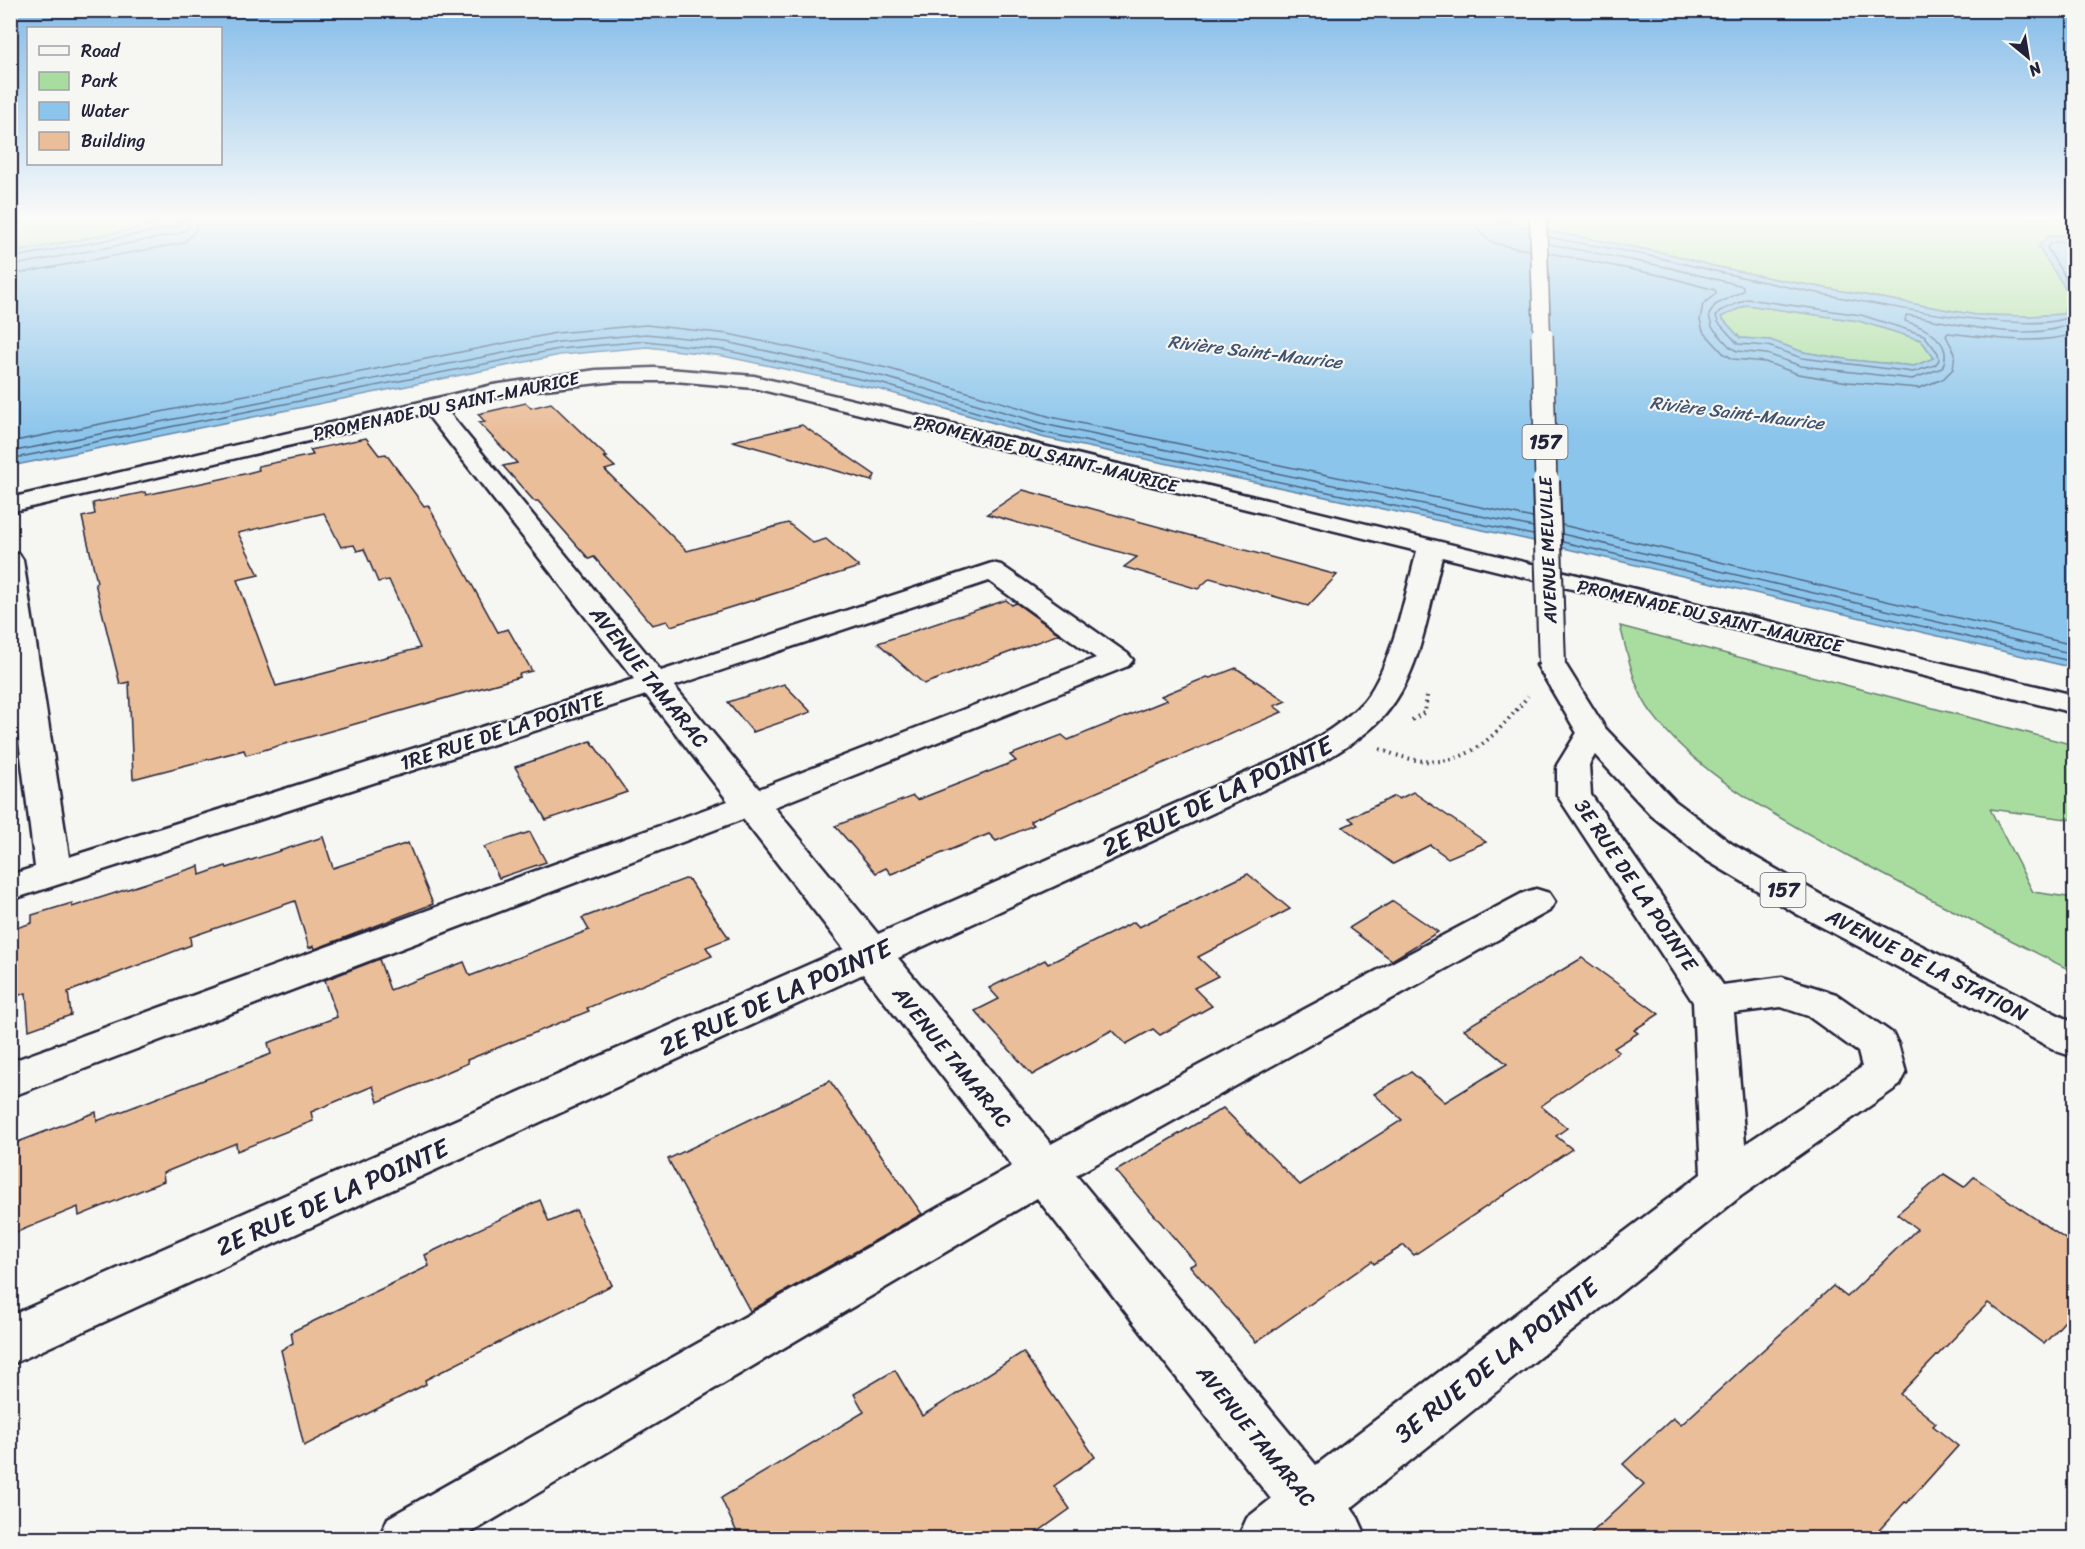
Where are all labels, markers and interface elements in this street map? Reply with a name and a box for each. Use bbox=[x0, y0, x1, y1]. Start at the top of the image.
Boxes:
legend bbox=[27, 27, 222, 165]
north arrow bbox=[1998, 27, 2058, 87]
text: Road bbox=[81, 35, 121, 67]
text: N bbox=[2022, 54, 2048, 85]
text: Park bbox=[81, 65, 118, 97]
text: Water bbox=[81, 95, 130, 127]
text: Building bbox=[81, 125, 145, 157]
water label: Rivière Saint-Maurice bbox=[1166, 325, 1346, 379]
street label: PROMENADE DU SAINT-MAURICE bbox=[310, 362, 583, 450]
water label: Rivière Saint-Maurice bbox=[1648, 386, 1828, 440]
street label: PROMENADE DU SAINT-MAURICE bbox=[910, 406, 1183, 503]
road number: 157 bbox=[1522, 425, 1568, 459]
street label: AVENUE MELVILLE bbox=[1529, 475, 1567, 625]
street label: PROMENADE DU SAINT-MAURICE bbox=[1574, 570, 1847, 662]
street label: AVENUE TAMARAC bbox=[579, 596, 719, 757]
street label: 1RE RUE DE LA POINTE bbox=[395, 680, 611, 782]
street label: 2E RUE DE LA POINTE bbox=[1093, 721, 1342, 870]
street label: 3E RUE DE LA POINTE bbox=[1564, 791, 1709, 981]
road number: 157 bbox=[1760, 873, 1806, 907]
street label: AVENUE DE LA STATION bbox=[1818, 897, 2035, 1033]
street label: 2E RUE DE LA POINTE bbox=[651, 924, 900, 1069]
street label: AVENUE TAMARAC bbox=[882, 976, 1022, 1137]
street label: 2E RUE DE LA POINTE bbox=[208, 1124, 457, 1269]
street label: 3E RUE DE LA POINTE bbox=[1383, 1264, 1610, 1455]
street label: AVENUE TAMARAC bbox=[1186, 1355, 1326, 1516]

